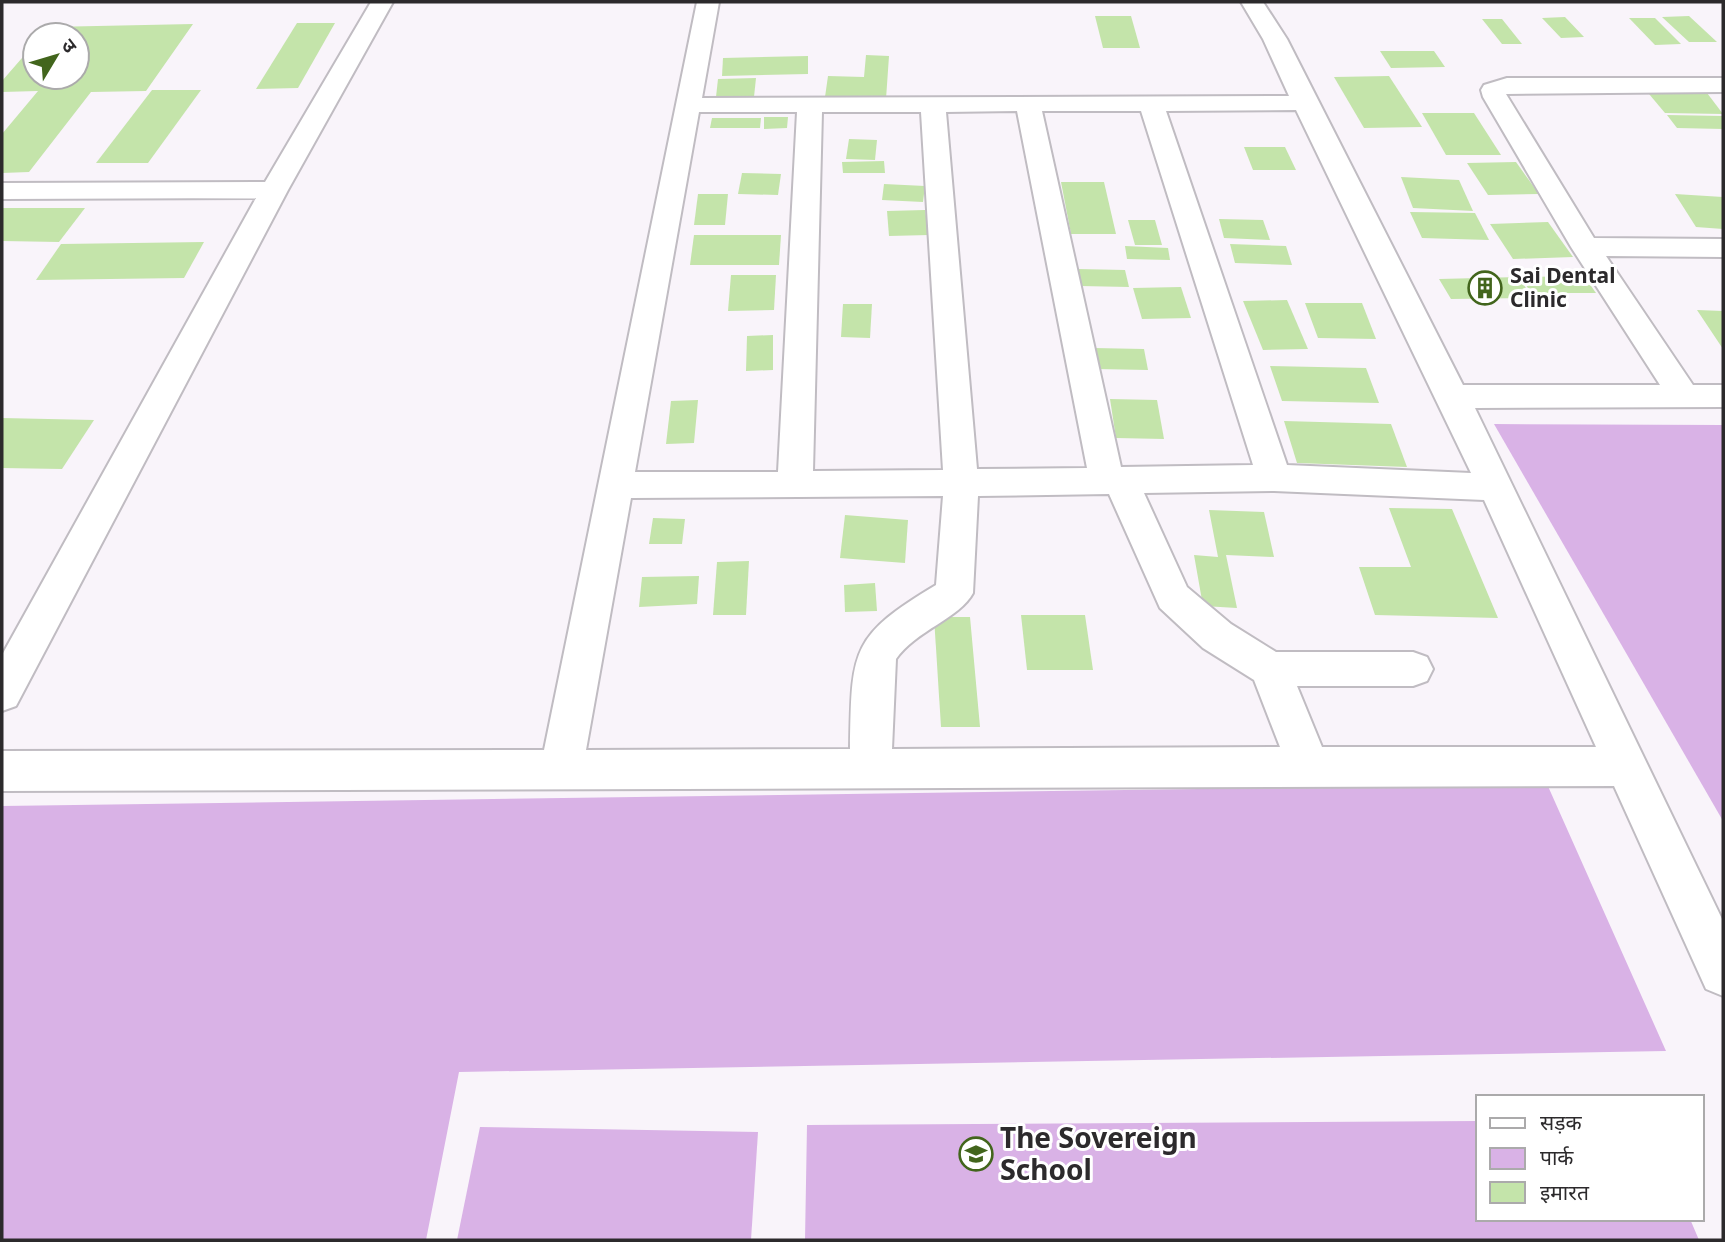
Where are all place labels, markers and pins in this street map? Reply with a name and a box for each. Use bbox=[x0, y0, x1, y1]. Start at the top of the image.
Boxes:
place label: Sai Dental Clinic bbox=[1510, 264, 1615, 316]
building icon: Sai Dental Clinic bbox=[1466, 269, 1504, 307]
place label: The Sovereign School bbox=[1000, 1123, 1197, 1191]
school or university icon: The Sovereign School bbox=[957, 1135, 995, 1173]

